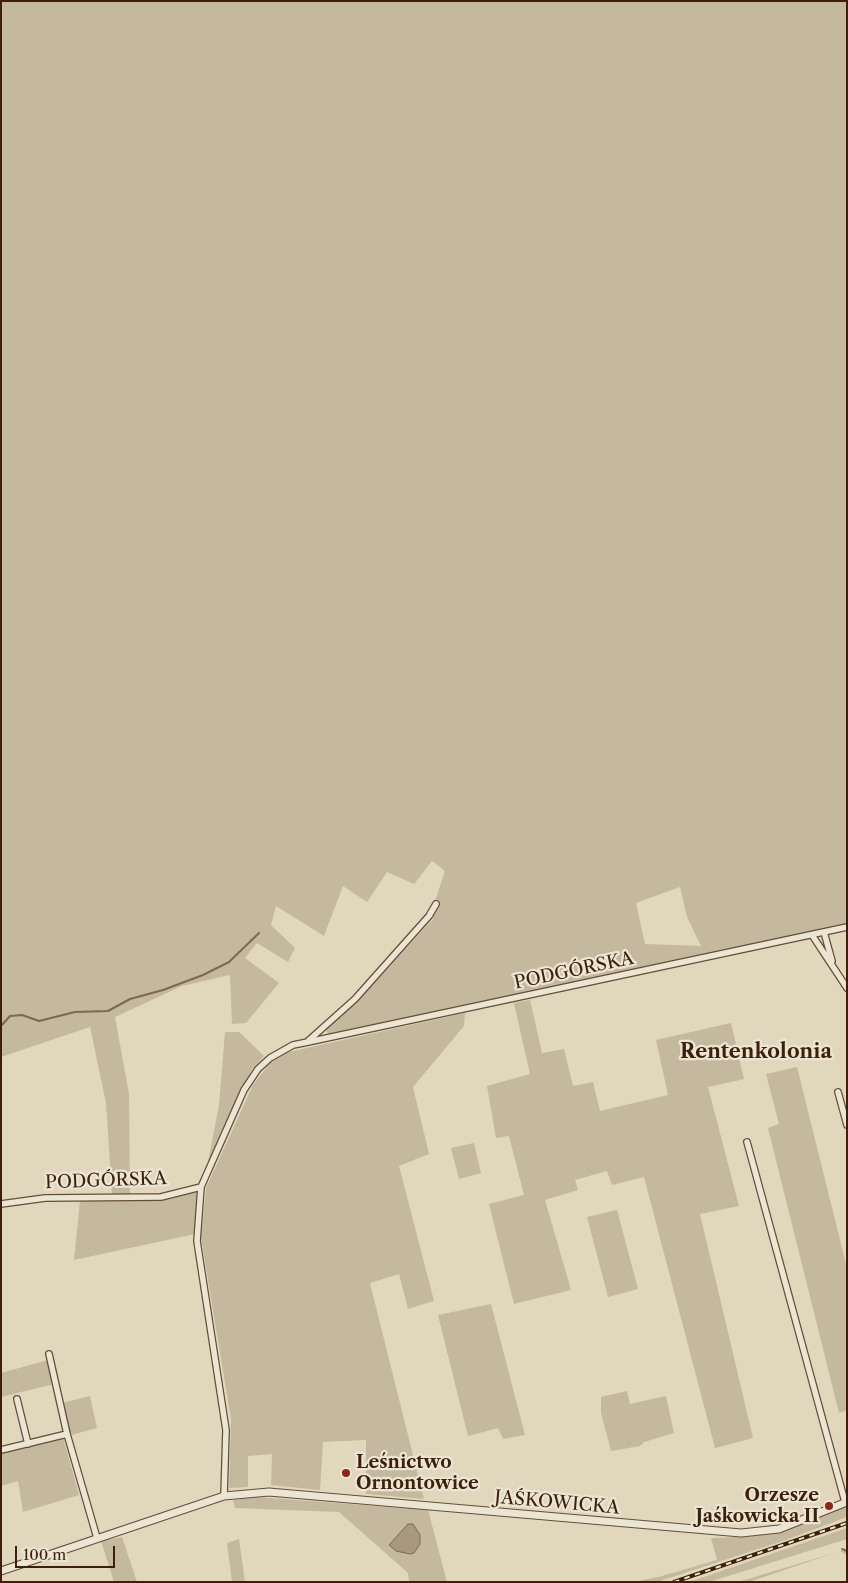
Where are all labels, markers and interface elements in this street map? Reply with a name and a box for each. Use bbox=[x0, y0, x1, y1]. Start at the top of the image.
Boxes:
street label: PODGÓRSKA bbox=[512, 948, 636, 994]
district label: Rentenkolonia bbox=[680, 1040, 832, 1064]
street label: PODGÓRSKA bbox=[45, 1168, 167, 1194]
place label: Leśnictwo Ornontowice bbox=[356, 1452, 479, 1495]
marker: Leśnictwo Ornontowice bbox=[340, 1467, 352, 1479]
place label: Orzesze Jaśkowicka II bbox=[696, 1485, 819, 1528]
street label: JAŚKOWICKA bbox=[494, 1487, 620, 1519]
marker: Orzesze Jaśkowicka II bbox=[823, 1500, 835, 1512]
scale bar bbox=[18, 1536, 118, 1568]
text: 100 m bbox=[23, 1545, 66, 1564]

